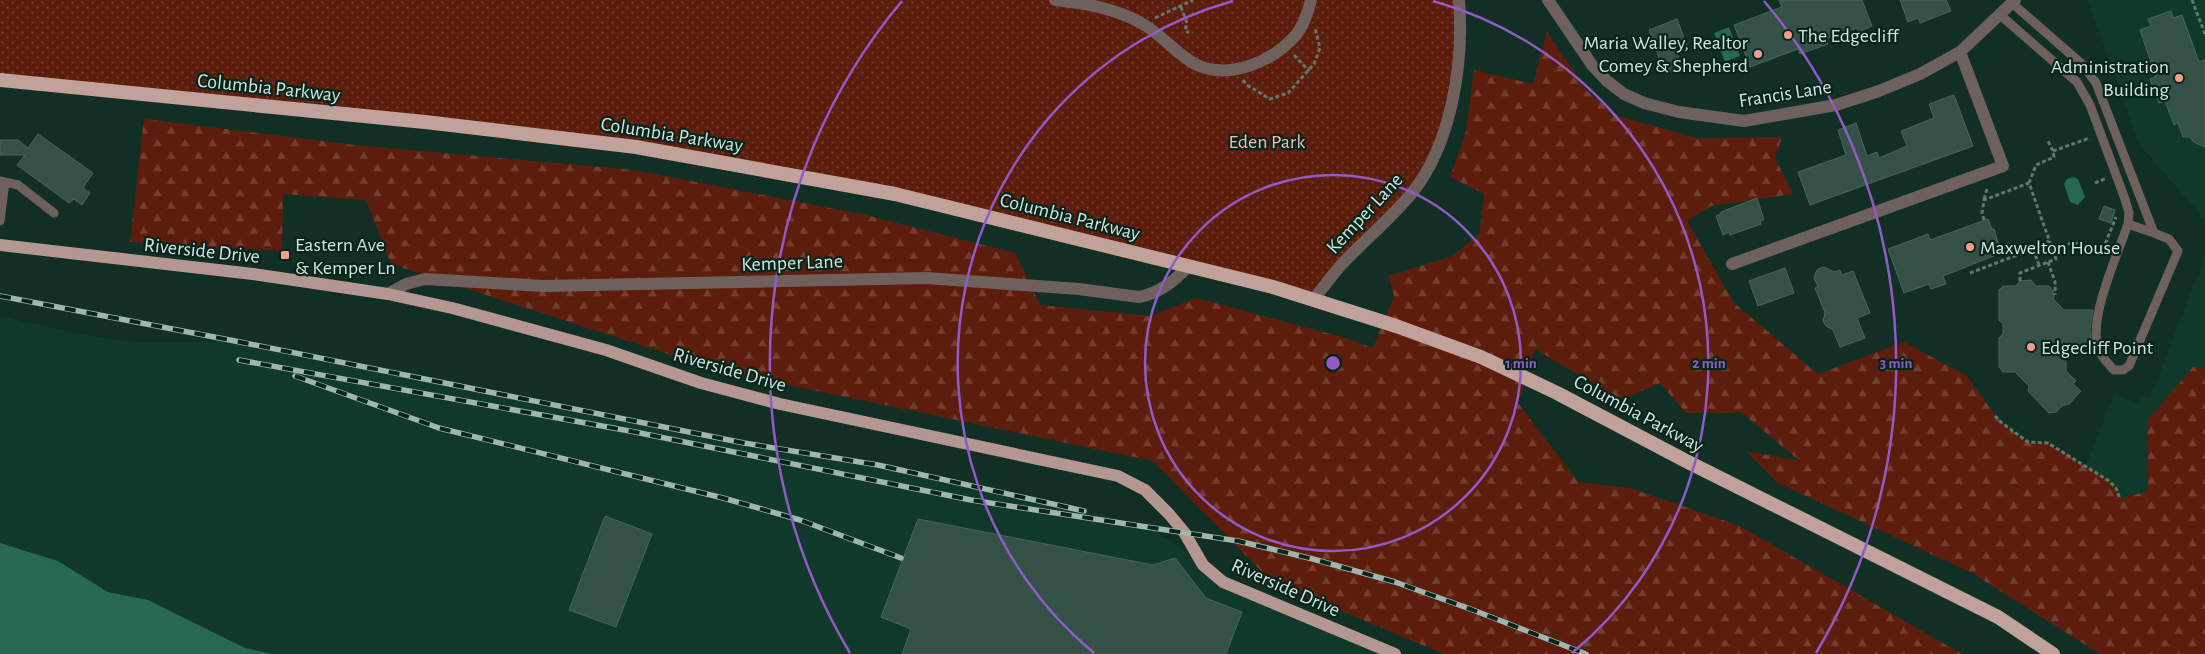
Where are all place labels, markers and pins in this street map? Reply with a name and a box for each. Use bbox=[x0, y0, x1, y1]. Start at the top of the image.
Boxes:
place label: The Edgecliff bbox=[1798, 26, 1899, 46]
marker: The Edgecliff bbox=[1782, 29, 1794, 41]
place label: Maria Walley, Realtor Comey & Shepherd bbox=[1583, 33, 1749, 76]
marker: Maria Walley, Realtor Comey & Shepherd bbox=[1752, 48, 1764, 60]
place label: Administration Building bbox=[2051, 57, 2169, 100]
marker: Administration Building bbox=[2173, 72, 2185, 84]
place label: Eastern Ave & Kemper Ln bbox=[295, 235, 396, 278]
place label: Maxwelton House bbox=[1980, 238, 2120, 258]
marker: Maxwelton House bbox=[1964, 241, 1976, 253]
marker: Eastern Ave & Kemper Ln bbox=[279, 249, 291, 261]
place label: Edgecliff Point bbox=[2041, 338, 2154, 358]
marker: Edgecliff Point bbox=[2025, 341, 2037, 353]
centre of rings bbox=[1324, 354, 1342, 372]

